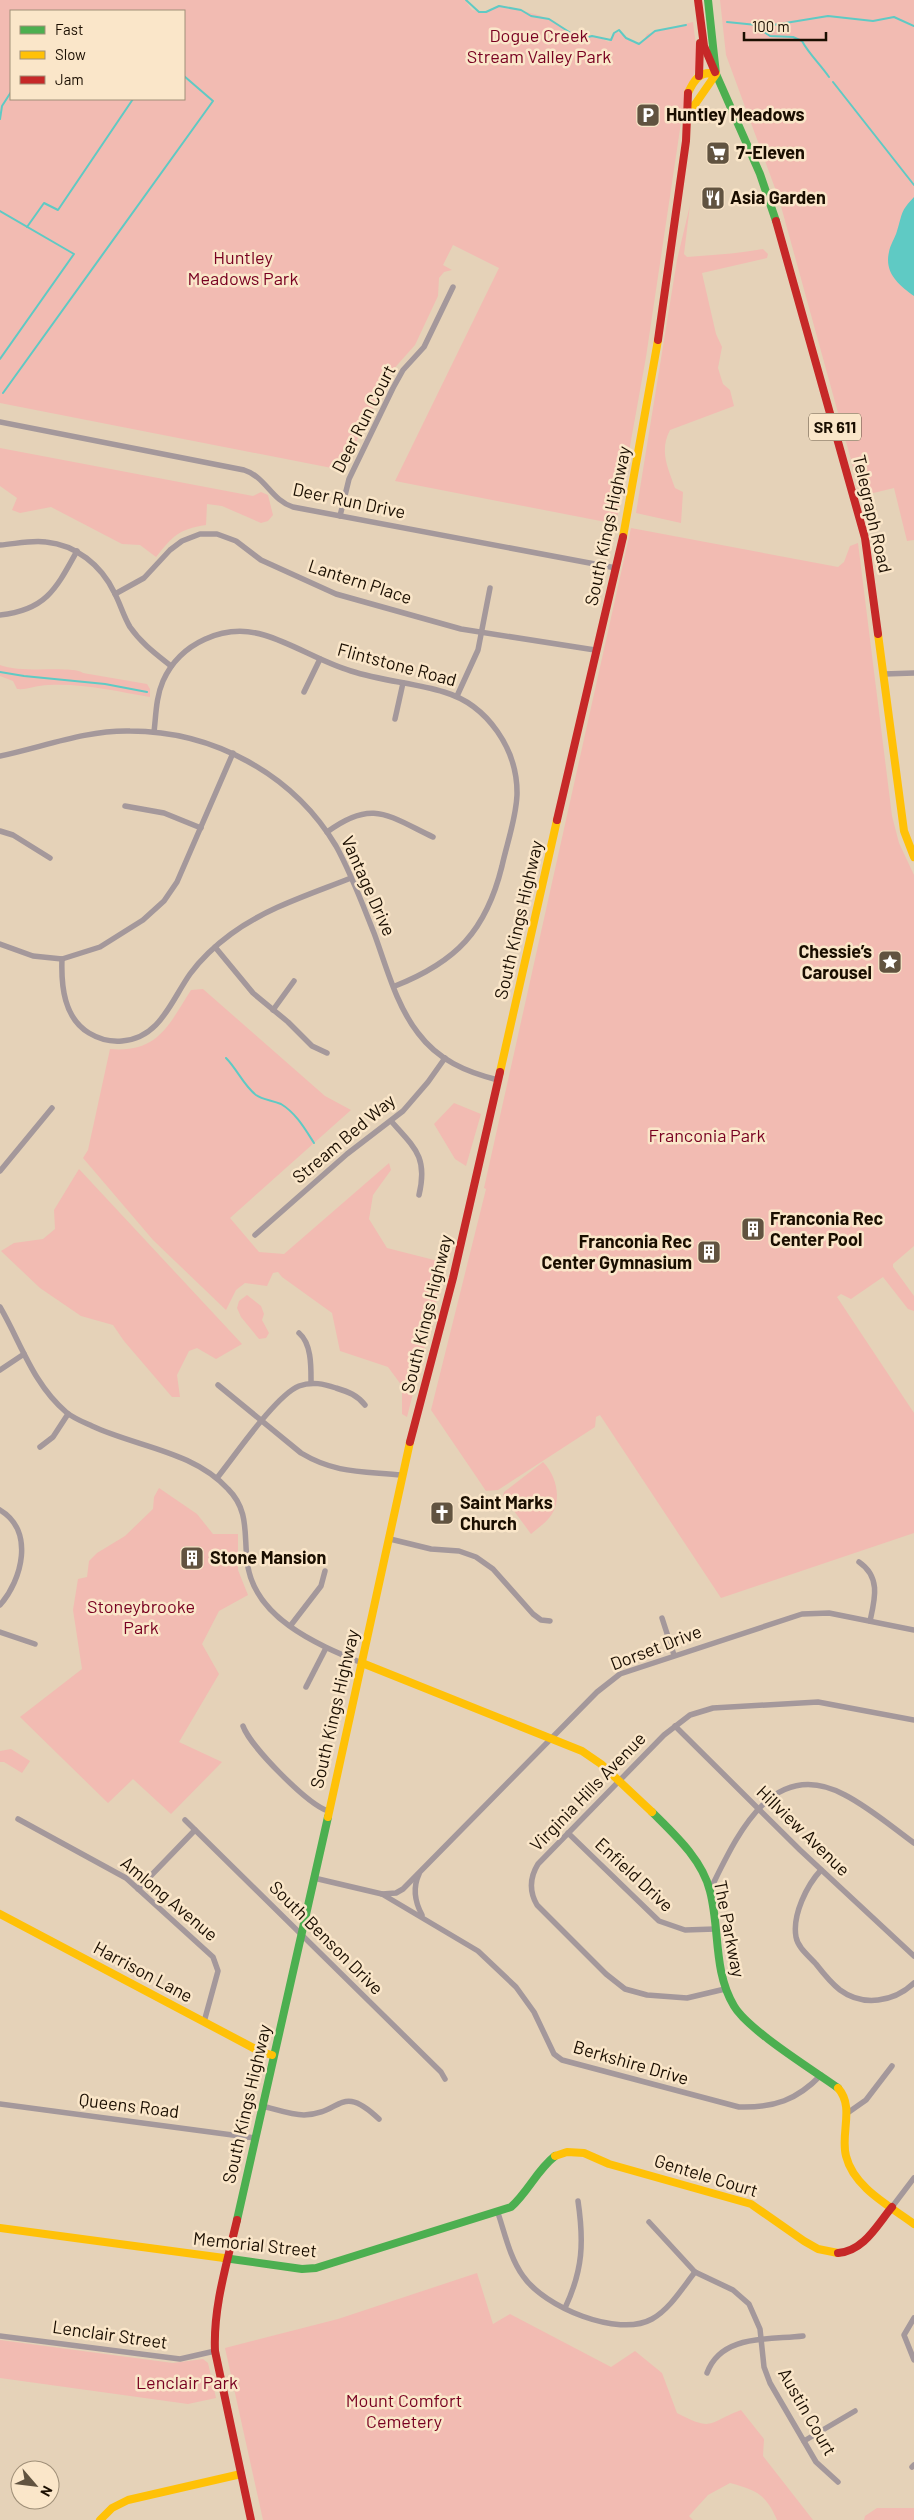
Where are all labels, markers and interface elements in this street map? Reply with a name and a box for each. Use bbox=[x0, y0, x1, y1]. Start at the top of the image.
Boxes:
legend bbox=[10, 10, 185, 100]
scale bar bbox=[744, 10, 826, 42]
text: 100 m bbox=[752, 17, 790, 35]
text: Fast bbox=[55, 20, 83, 38]
park label: Dogue Creek Stream Valley Park bbox=[467, 24, 611, 67]
text: Slow bbox=[55, 45, 86, 63]
text: Jam bbox=[55, 70, 84, 88]
parking icon: Huntley Meadows bbox=[635, 102, 661, 128]
place label: Huntley Meadows bbox=[666, 103, 805, 125]
supermarket icon: 7-Eleven bbox=[705, 140, 731, 166]
place label: 7-Eleven bbox=[736, 141, 805, 163]
restaurant icon: Asia Garden bbox=[700, 185, 726, 211]
place label: Asia Garden bbox=[730, 186, 826, 208]
park label: Huntley Meadows Park bbox=[188, 246, 298, 289]
street label: Deer Run Court bbox=[326, 361, 400, 476]
road number: SR 611 bbox=[809, 414, 861, 441]
street label: South Kings Highway bbox=[579, 444, 635, 608]
street label: Telegraph Road bbox=[849, 453, 897, 575]
street label: Deer Run Drive bbox=[291, 477, 408, 523]
street label: Lantern Place bbox=[306, 554, 415, 608]
street label: Flintstone Road bbox=[335, 638, 459, 691]
street label: Vantage Drive bbox=[337, 832, 401, 939]
street label: South Kings Highway bbox=[489, 838, 547, 1001]
place label: Chessie’s Carousel bbox=[798, 940, 872, 983]
place icon: Chessie’s Carousel bbox=[877, 949, 903, 975]
street label: Stream Bed Way bbox=[288, 1089, 399, 1188]
park label: Franconia Park bbox=[649, 1124, 765, 1146]
place label: Franconia Rec Center Pool bbox=[770, 1207, 884, 1250]
building icon: Franconia Rec Center Pool bbox=[740, 1216, 766, 1242]
place label: Franconia Rec Center Gymnasium bbox=[541, 1230, 692, 1273]
street label: South Kings Highway bbox=[396, 1232, 456, 1395]
building icon: Franconia Rec Center Gymnasium bbox=[696, 1239, 722, 1265]
place label: Saint Marks Church bbox=[460, 1491, 553, 1534]
church icon: Saint Marks Church bbox=[429, 1500, 455, 1526]
building icon: Stone Mansion bbox=[179, 1545, 205, 1571]
place label: Stone Mansion bbox=[210, 1546, 326, 1568]
park label: Stoneybrooke Park bbox=[87, 1595, 195, 1638]
street label: Dorset Drive bbox=[607, 1620, 704, 1675]
street label: South Kings Highway bbox=[305, 1627, 363, 1790]
street label: Virginia Hills Avenue bbox=[525, 1727, 650, 1855]
street label: Hillview Avenue bbox=[753, 1780, 855, 1880]
street label: Enfield Drive bbox=[591, 1833, 678, 1916]
street label: Amlong Avenue bbox=[117, 1851, 223, 1945]
street label: South Benson Drive bbox=[265, 1876, 388, 1999]
street label: The Parkway bbox=[710, 1878, 750, 1979]
street label: Harrison Lane bbox=[90, 1936, 197, 2006]
street label: South Kings Highway bbox=[217, 2022, 275, 2185]
street label: Berkshire Drive bbox=[571, 2035, 692, 2089]
street label: Queens Road bbox=[78, 2088, 181, 2122]
street label: Gentele Court bbox=[652, 2149, 761, 2201]
street label: Memorial Street bbox=[192, 2227, 318, 2261]
street label: Lenclair Street bbox=[51, 2315, 169, 2353]
street label: Austin Court bbox=[774, 2364, 842, 2459]
park label: Lenclair Park bbox=[136, 2371, 238, 2393]
park label: Mount Comfort Cemetery bbox=[346, 2389, 462, 2432]
north arrow bbox=[10, 2460, 60, 2510]
text: N bbox=[37, 2483, 57, 2499]

